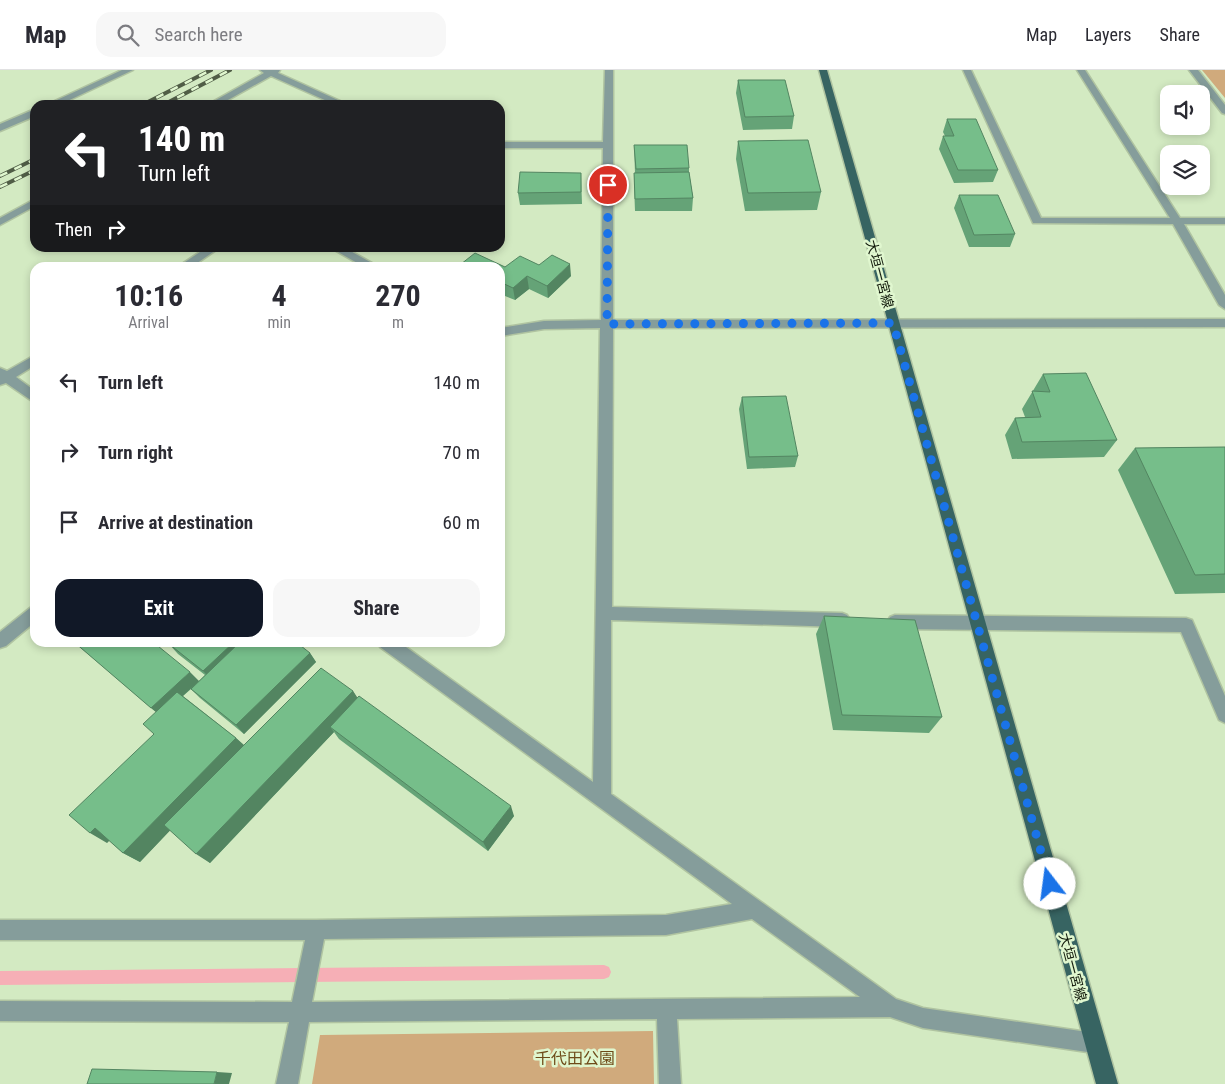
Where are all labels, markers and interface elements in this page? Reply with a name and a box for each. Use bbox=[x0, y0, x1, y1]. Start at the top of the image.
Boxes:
search box bbox=[96, 12, 446, 57]
text: Map bbox=[25, 21, 66, 49]
icon: search bbox=[114, 21, 142, 49]
text: Search here bbox=[154, 23, 243, 46]
text: Map bbox=[1026, 24, 1057, 45]
text: Layers bbox=[1085, 24, 1132, 45]
text: Share bbox=[1160, 24, 1200, 45]
map controls bbox=[1160, 85, 1210, 195]
button: sound bbox=[1160, 85, 1210, 135]
text: 140 m bbox=[138, 119, 225, 160]
icon: left bbox=[55, 120, 120, 185]
button: layers bbox=[1160, 145, 1210, 195]
text: Turn left bbox=[138, 161, 210, 186]
pin bbox=[587, 164, 629, 206]
icon: arrive bbox=[594, 171, 622, 199]
icon: right bbox=[102, 215, 130, 243]
text: Then bbox=[55, 218, 92, 241]
street label: 大垣一宮線 bbox=[863, 238, 897, 310]
text: 10:16 bbox=[114, 278, 183, 313]
text: 4 bbox=[272, 278, 287, 313]
text: 270 bbox=[375, 278, 421, 313]
text: Arrival bbox=[128, 313, 169, 332]
text: min bbox=[267, 313, 291, 332]
text: m bbox=[392, 313, 404, 332]
icon: left bbox=[55, 368, 83, 396]
text: Turn left bbox=[98, 371, 163, 394]
text: 140 m bbox=[433, 371, 480, 394]
icon: right bbox=[55, 438, 83, 466]
text: Turn right bbox=[98, 441, 173, 464]
text: 70 m bbox=[443, 441, 480, 464]
icon: arrive bbox=[55, 508, 83, 536]
text: Arrive at destination bbox=[98, 511, 253, 534]
text: 60 m bbox=[443, 511, 480, 534]
button: Exit bbox=[55, 579, 263, 637]
button: Share bbox=[273, 579, 480, 637]
position arrow bbox=[1023, 857, 1075, 909]
street label: 大垣一宮線 bbox=[1056, 931, 1090, 1003]
park label: 千代田公園 bbox=[535, 1049, 615, 1068]

